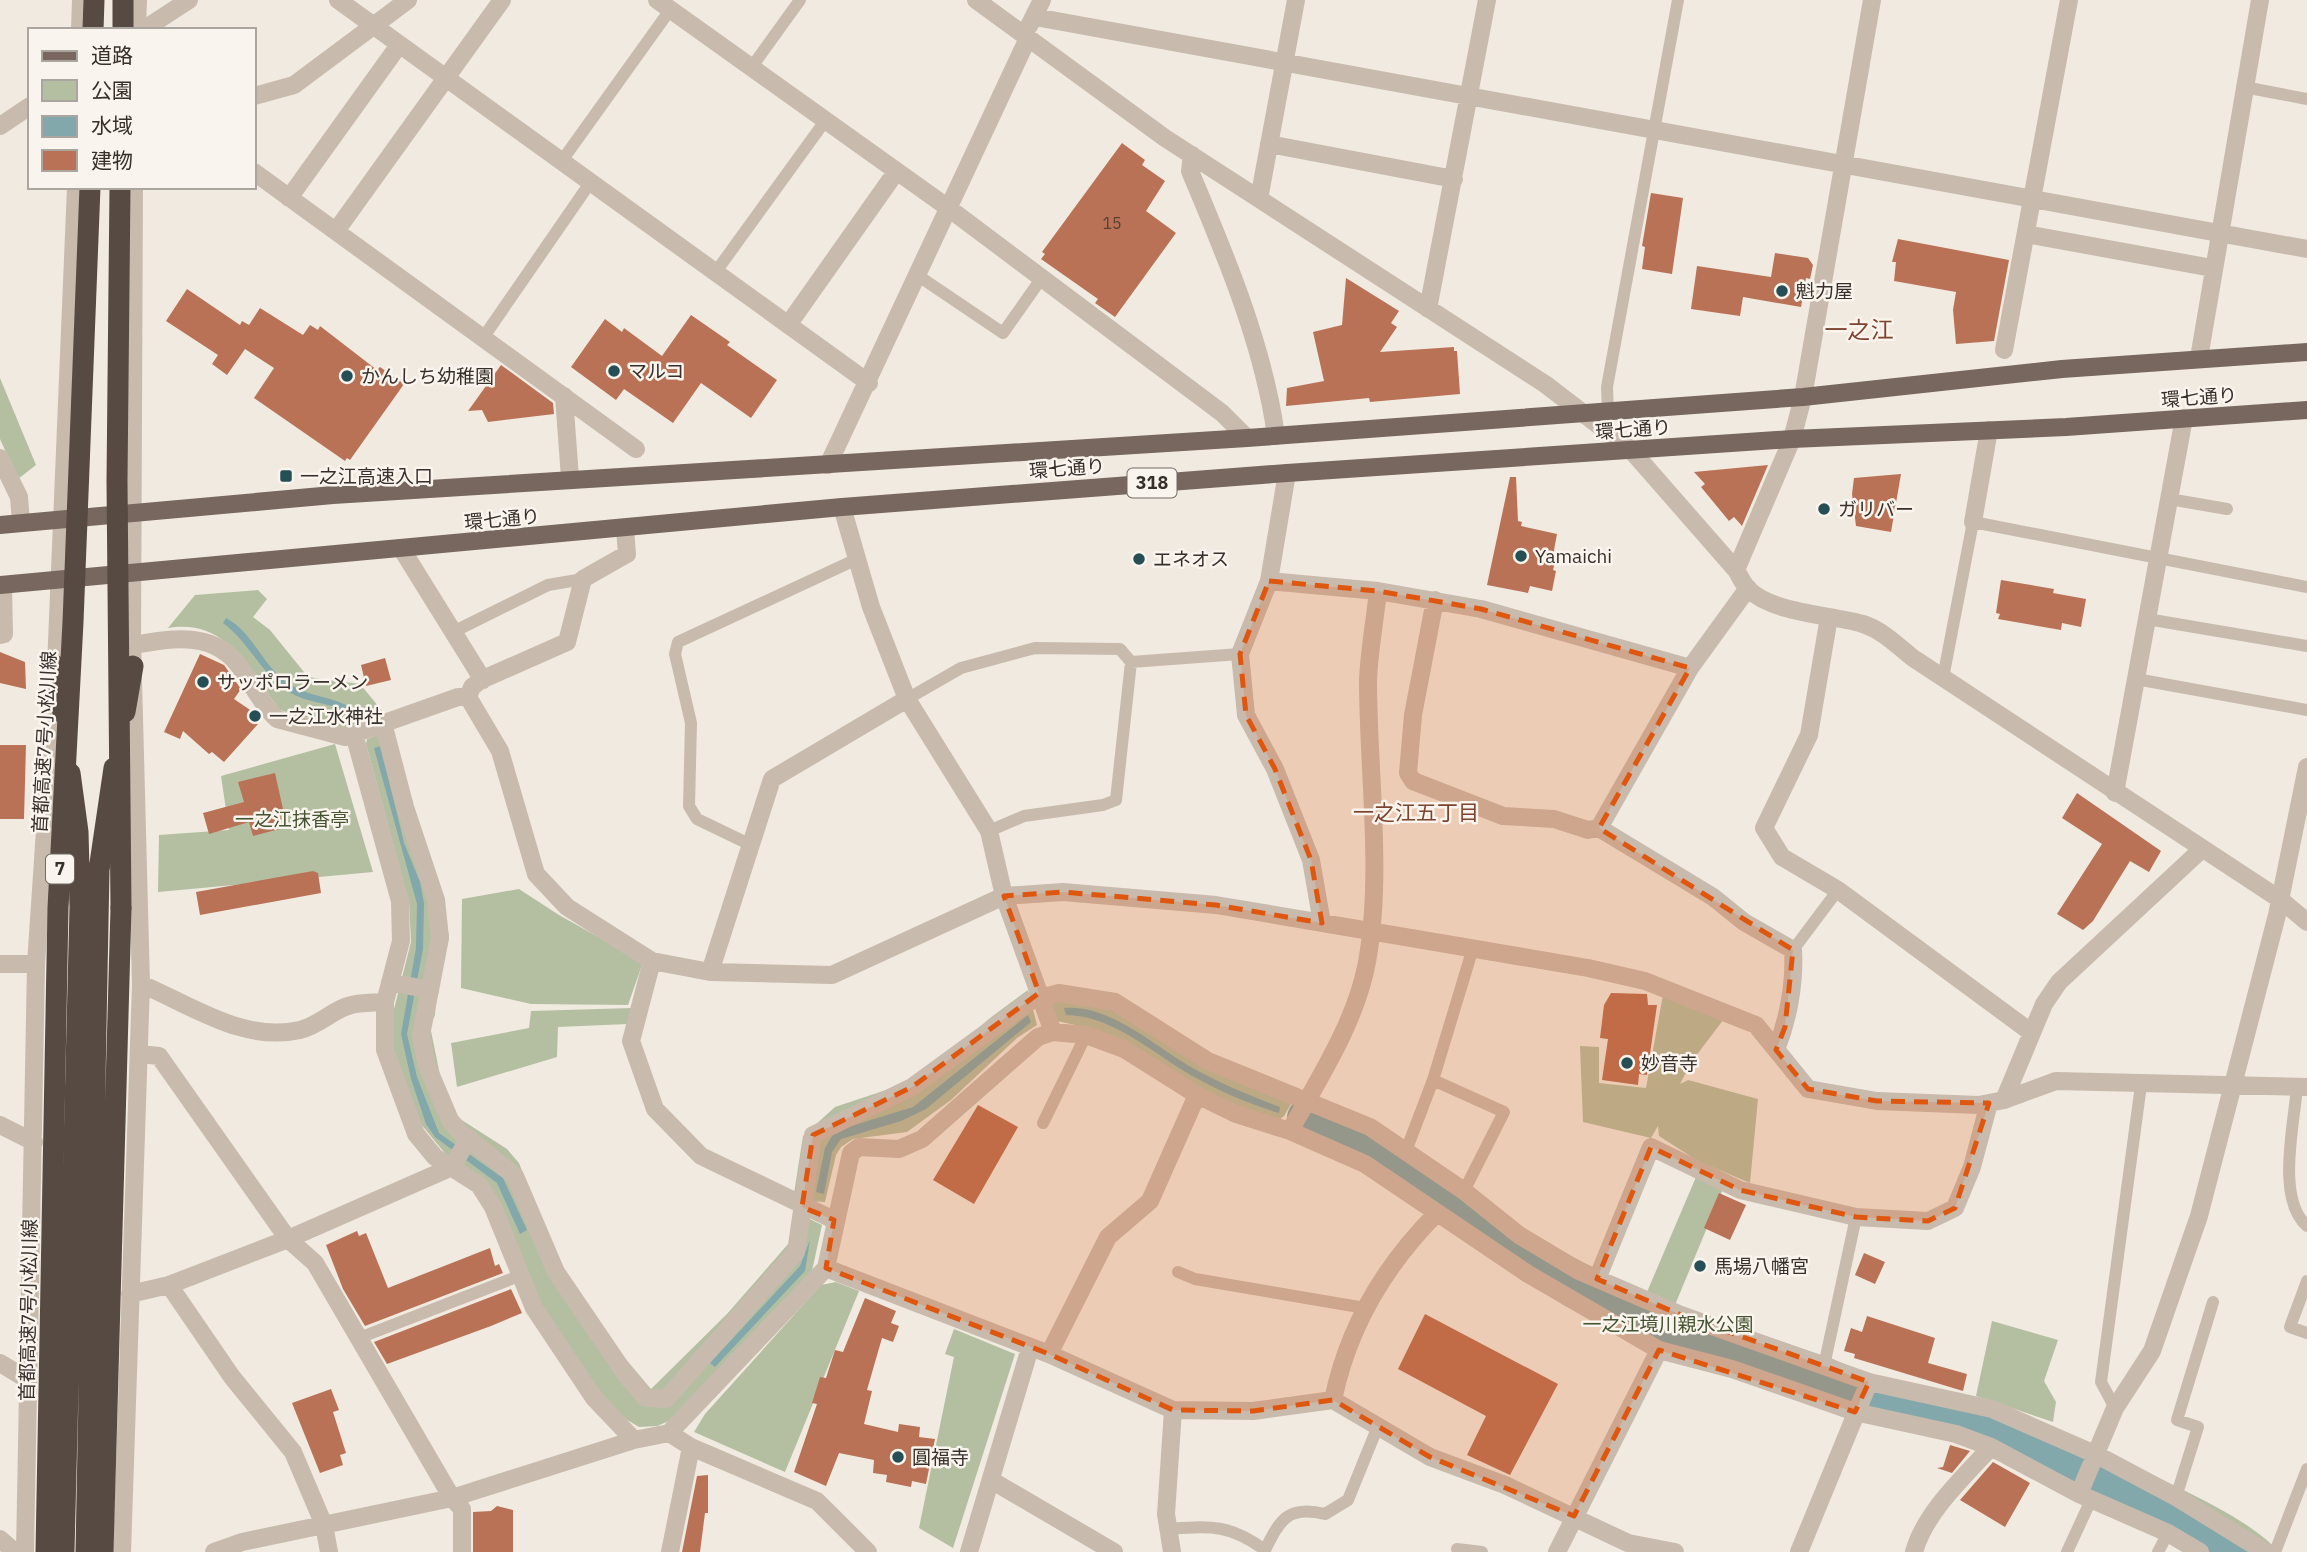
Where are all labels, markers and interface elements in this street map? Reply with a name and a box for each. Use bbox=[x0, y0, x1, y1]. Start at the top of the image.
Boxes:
legend bbox=[28, 28, 256, 189]
text: 道路 bbox=[91, 41, 133, 69]
text: 公園 bbox=[91, 76, 133, 104]
text: 水域 bbox=[91, 111, 133, 139]
text: 建物 bbox=[91, 146, 133, 174]
house number: 15 bbox=[1102, 213, 1122, 233]
place label: 魁力屋 bbox=[1796, 279, 1853, 303]
marker: 魁力屋 bbox=[1774, 283, 1790, 299]
district label: 一之江 bbox=[1825, 314, 1894, 344]
place label: マルコ bbox=[628, 359, 685, 383]
marker: マルコ bbox=[606, 363, 622, 379]
place label: かんしち幼稚園 bbox=[361, 364, 494, 388]
marker: かんしち幼稚園 bbox=[339, 368, 355, 384]
street label: 環七通り bbox=[2160, 382, 2238, 412]
street label: 環七通り bbox=[1594, 414, 1672, 444]
street label: 環七通り bbox=[1028, 453, 1106, 483]
place label: 一之江高速入口 bbox=[300, 464, 433, 488]
marker: 一之江高速入口 bbox=[278, 468, 294, 484]
road number: 318 bbox=[1128, 468, 1176, 498]
place label: ガリバー bbox=[1838, 497, 1914, 521]
marker: ガリバー bbox=[1816, 501, 1832, 517]
street label: 環七通り bbox=[463, 504, 541, 534]
place label: Yamaichi bbox=[1535, 544, 1612, 568]
place label: エネオス bbox=[1153, 547, 1229, 571]
marker: Yamaichi bbox=[1513, 548, 1529, 564]
marker: エネオス bbox=[1131, 551, 1147, 567]
street label: 首都高速7号小松川線 bbox=[27, 650, 61, 834]
place label: サッポロラーメン bbox=[217, 670, 368, 694]
marker: サッポロラーメン bbox=[195, 674, 211, 690]
place label: 一之江水神社 bbox=[269, 704, 383, 728]
marker: 一之江水神社 bbox=[247, 708, 263, 724]
district label: 一之江五丁目 bbox=[1353, 798, 1479, 826]
park label: 一之江抹香亭 bbox=[235, 807, 349, 831]
road number: 7 bbox=[46, 854, 74, 884]
place label: 妙音寺 bbox=[1641, 1051, 1698, 1075]
marker: 妙音寺 bbox=[1619, 1055, 1635, 1071]
street label: 首都高速7号小松川線 bbox=[14, 1219, 42, 1401]
place label: 馬場八幡宮 bbox=[1714, 1254, 1809, 1278]
marker: 馬場八幡宮 bbox=[1692, 1258, 1708, 1274]
park label: 一之江境川親水公園 bbox=[1582, 1312, 1754, 1336]
place label: 圓福寺 bbox=[912, 1445, 969, 1469]
marker: 圓福寺 bbox=[890, 1449, 906, 1465]

